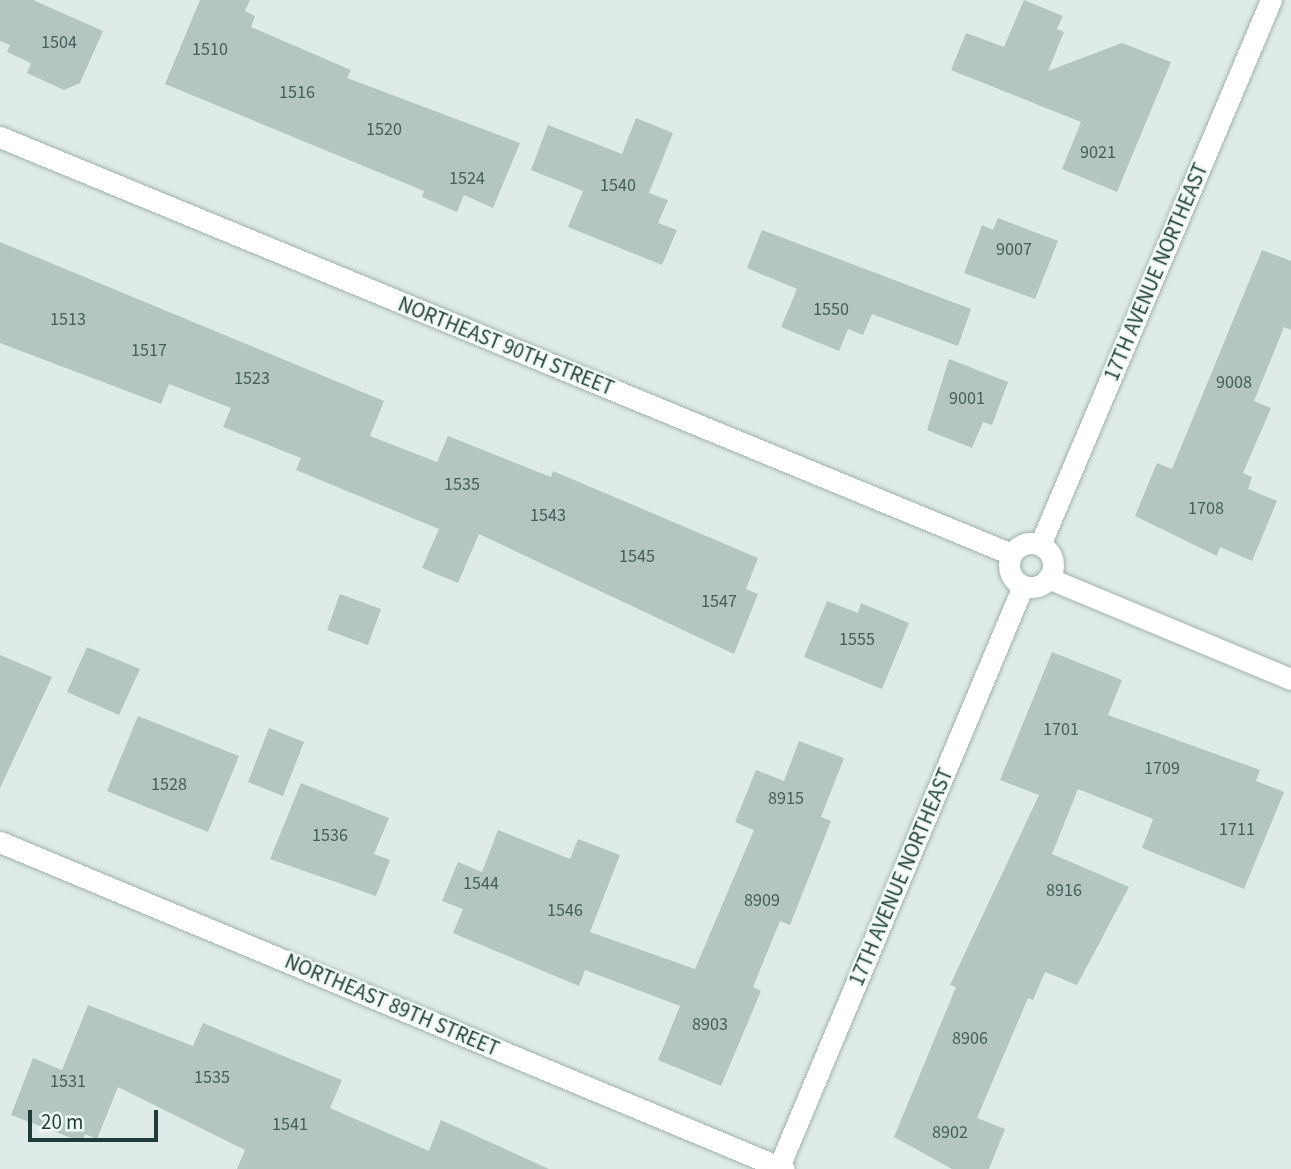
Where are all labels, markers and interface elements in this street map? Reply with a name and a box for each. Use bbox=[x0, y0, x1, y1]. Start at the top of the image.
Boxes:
house number: 1504 bbox=[41, 32, 77, 54]
house number: 1510 bbox=[192, 39, 228, 61]
house number: 1516 bbox=[279, 82, 315, 104]
house number: 1520 bbox=[366, 119, 402, 141]
house number: 9021 bbox=[1080, 142, 1116, 164]
street label: 17TH AVENUE NORTHEAST bbox=[1099, 159, 1213, 385]
house number: 1524 bbox=[449, 168, 485, 190]
house number: 1540 bbox=[600, 175, 636, 197]
house number: 9007 bbox=[996, 239, 1032, 261]
street label: NORTHEAST 90TH STREET bbox=[395, 291, 617, 401]
house number: 1550 bbox=[813, 299, 849, 321]
house number: 1513 bbox=[50, 309, 86, 331]
house number: 1517 bbox=[131, 340, 167, 362]
house number: 1523 bbox=[234, 368, 270, 390]
house number: 9008 bbox=[1216, 372, 1252, 394]
house number: 9001 bbox=[949, 388, 985, 410]
house number: 1535 bbox=[444, 474, 480, 496]
house number: 1708 bbox=[1188, 498, 1224, 520]
house number: 1543 bbox=[530, 505, 566, 527]
house number: 1545 bbox=[619, 546, 655, 568]
house number: 1547 bbox=[701, 591, 737, 613]
house number: 1555 bbox=[839, 629, 875, 651]
house number: 1701 bbox=[1043, 719, 1079, 741]
house number: 1709 bbox=[1144, 758, 1180, 780]
street label: 17TH AVENUE NORTHEAST bbox=[844, 764, 958, 990]
house number: 1528 bbox=[151, 774, 187, 796]
house number: 8915 bbox=[768, 788, 804, 810]
house number: 1711 bbox=[1219, 819, 1255, 841]
house number: 1536 bbox=[312, 825, 348, 847]
house number: 1544 bbox=[463, 873, 499, 895]
house number: 8916 bbox=[1046, 880, 1082, 902]
house number: 8909 bbox=[744, 890, 780, 912]
house number: 1546 bbox=[547, 900, 583, 922]
street label: NORTHEAST 89TH STREET bbox=[281, 948, 503, 1062]
house number: 8903 bbox=[692, 1014, 728, 1036]
house number: 8906 bbox=[952, 1028, 988, 1050]
house number: 1535 bbox=[194, 1067, 230, 1089]
house number: 1531 bbox=[50, 1071, 86, 1093]
scale bar bbox=[32, 1096, 161, 1140]
text: 20 m bbox=[41, 1107, 83, 1137]
house number: 1541 bbox=[272, 1114, 308, 1136]
house number: 8902 bbox=[932, 1122, 968, 1144]

